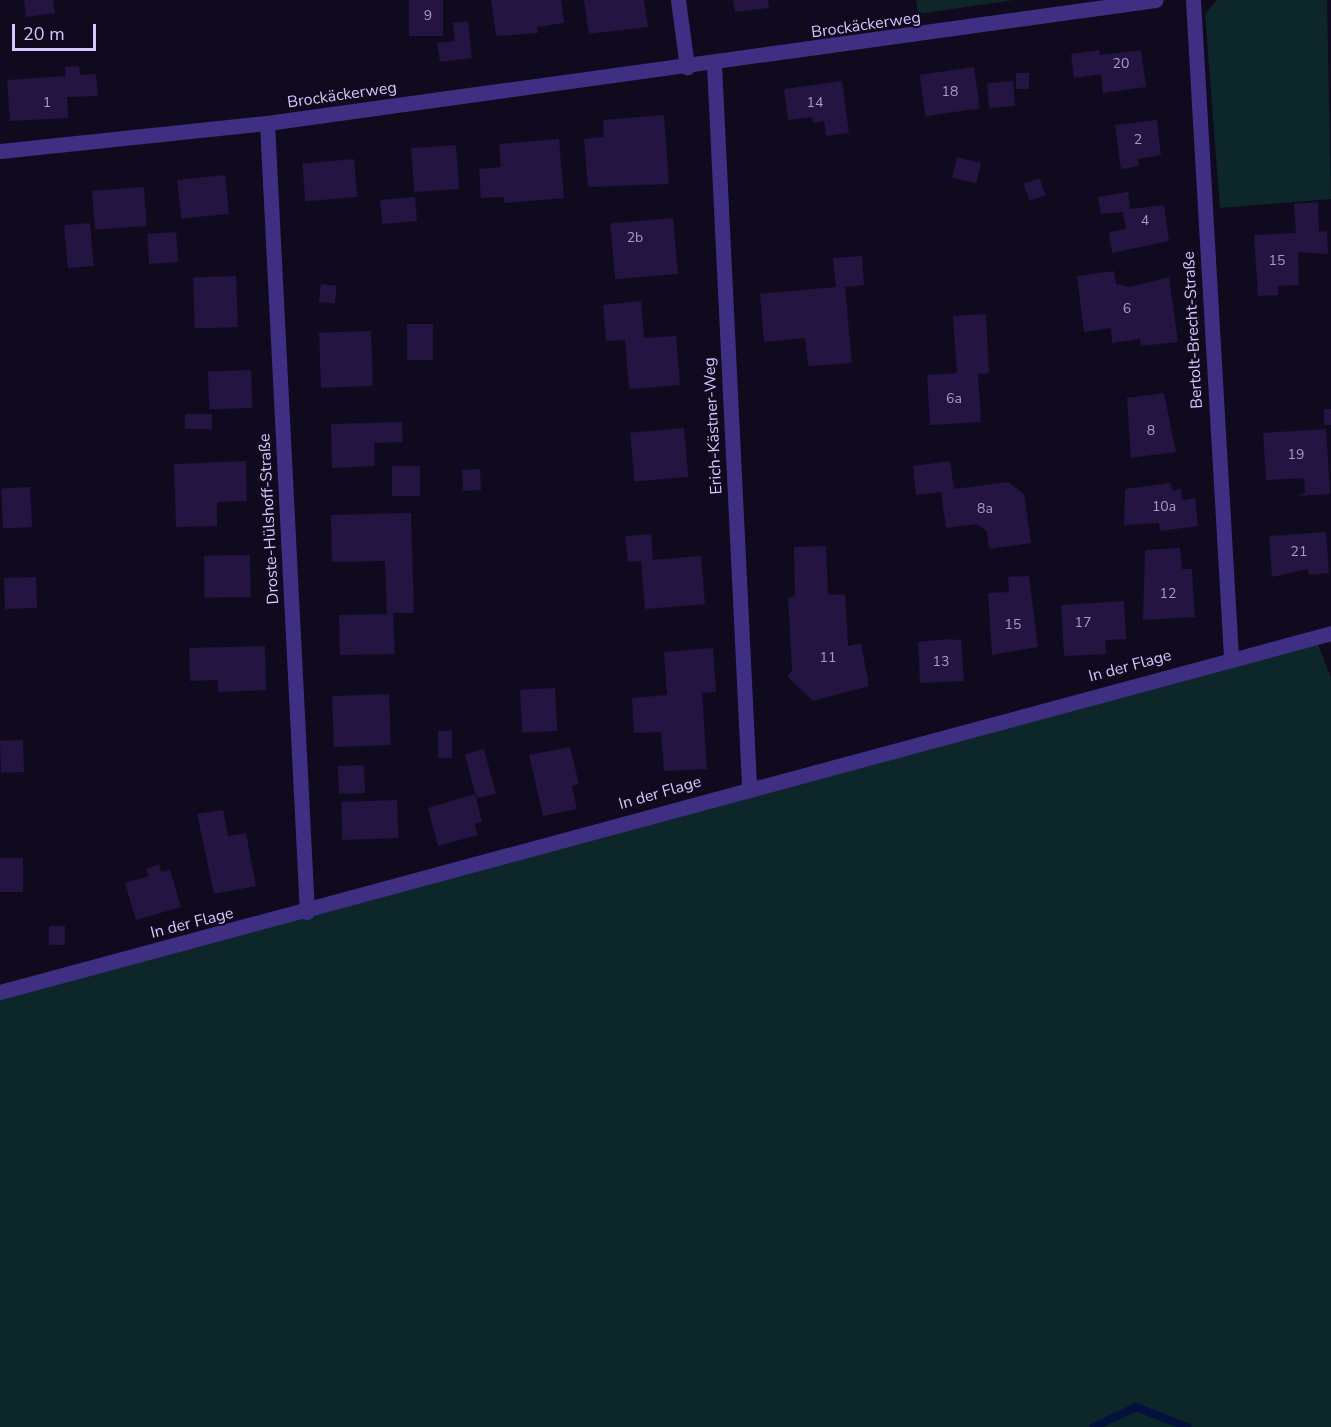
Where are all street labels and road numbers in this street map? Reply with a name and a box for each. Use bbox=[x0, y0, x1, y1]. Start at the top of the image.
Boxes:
street label: Brockäckerweg bbox=[810, 8, 922, 42]
street label: Brockäckerweg bbox=[286, 78, 398, 112]
street label: Bertolt-Brecht-Straße bbox=[1179, 251, 1207, 409]
street label: Erich-Kästner-Weg bbox=[700, 357, 726, 495]
street label: Droste-Hülshoff-Straße bbox=[255, 433, 283, 605]
street label: In der Flage bbox=[1087, 646, 1173, 686]
street label: In der Flage bbox=[617, 772, 703, 814]
street label: In der Flage bbox=[149, 903, 235, 943]

